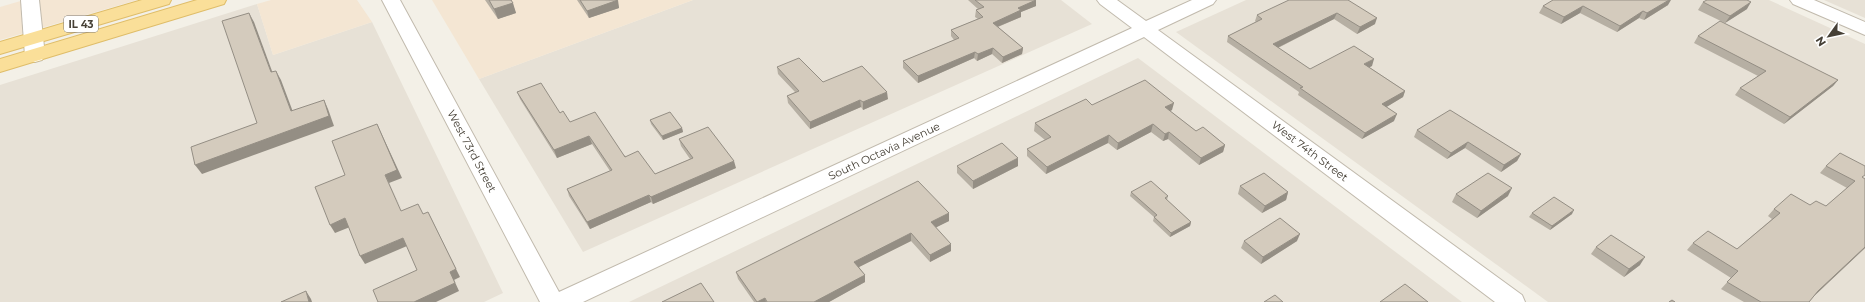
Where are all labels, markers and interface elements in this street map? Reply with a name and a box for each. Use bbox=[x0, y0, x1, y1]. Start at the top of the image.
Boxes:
road number: IL 43 bbox=[64, 16, 98, 32]
north arrow bbox=[1809, 16, 1849, 56]
text: N bbox=[1812, 34, 1829, 49]
street label: West 73rd Street bbox=[444, 107, 500, 195]
street label: West 74th Street bbox=[1269, 118, 1351, 185]
street label: South Octavia Avenue bbox=[826, 119, 942, 183]

